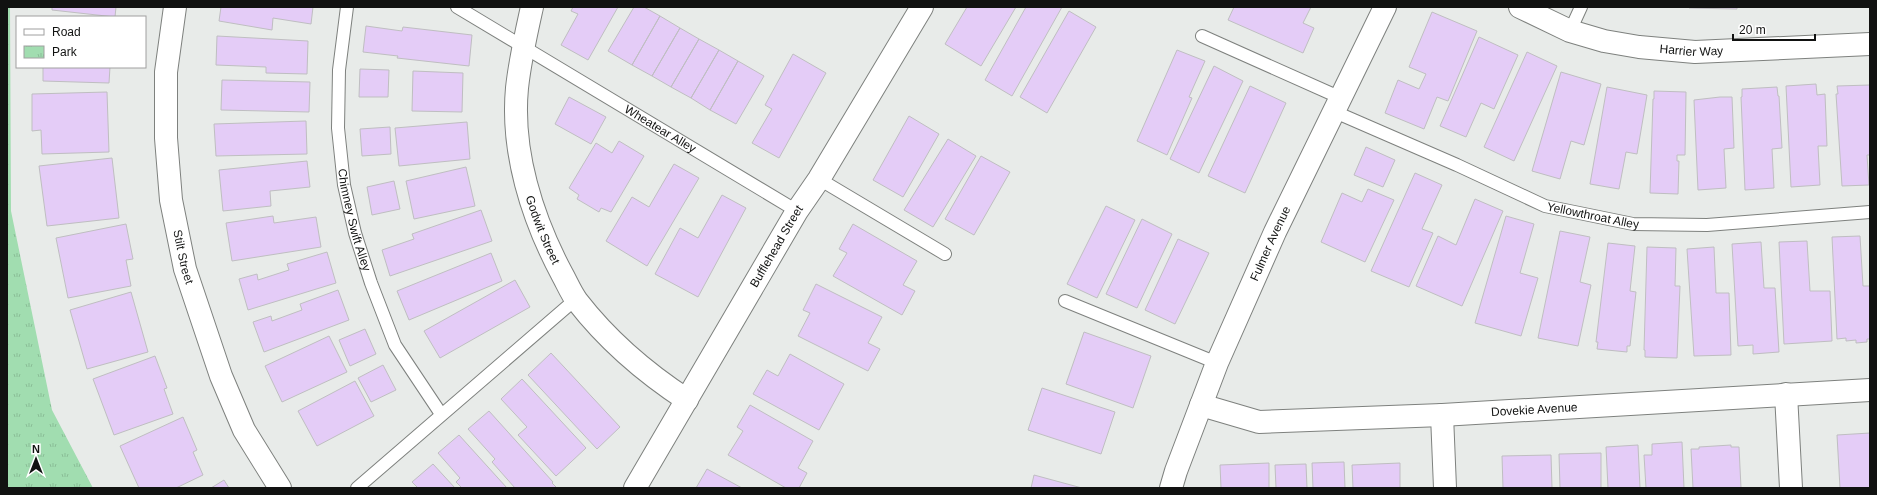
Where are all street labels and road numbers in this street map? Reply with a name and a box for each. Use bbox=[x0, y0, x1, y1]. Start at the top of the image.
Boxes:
street label: Harrier Way bbox=[1659, 42, 1723, 59]
street label: Wheatear Alley bbox=[622, 102, 698, 156]
street label: Chimney Swift Alley bbox=[335, 168, 374, 273]
street label: Godwit Street bbox=[523, 194, 563, 267]
street label: Yellowthroat Alley bbox=[1546, 200, 1639, 231]
street label: Bufflehead Street bbox=[747, 202, 806, 290]
street label: Fulmer Avenue bbox=[1247, 204, 1294, 283]
street label: Stilt Street bbox=[170, 228, 197, 287]
street label: Dovekie Avenue bbox=[1491, 400, 1578, 419]

